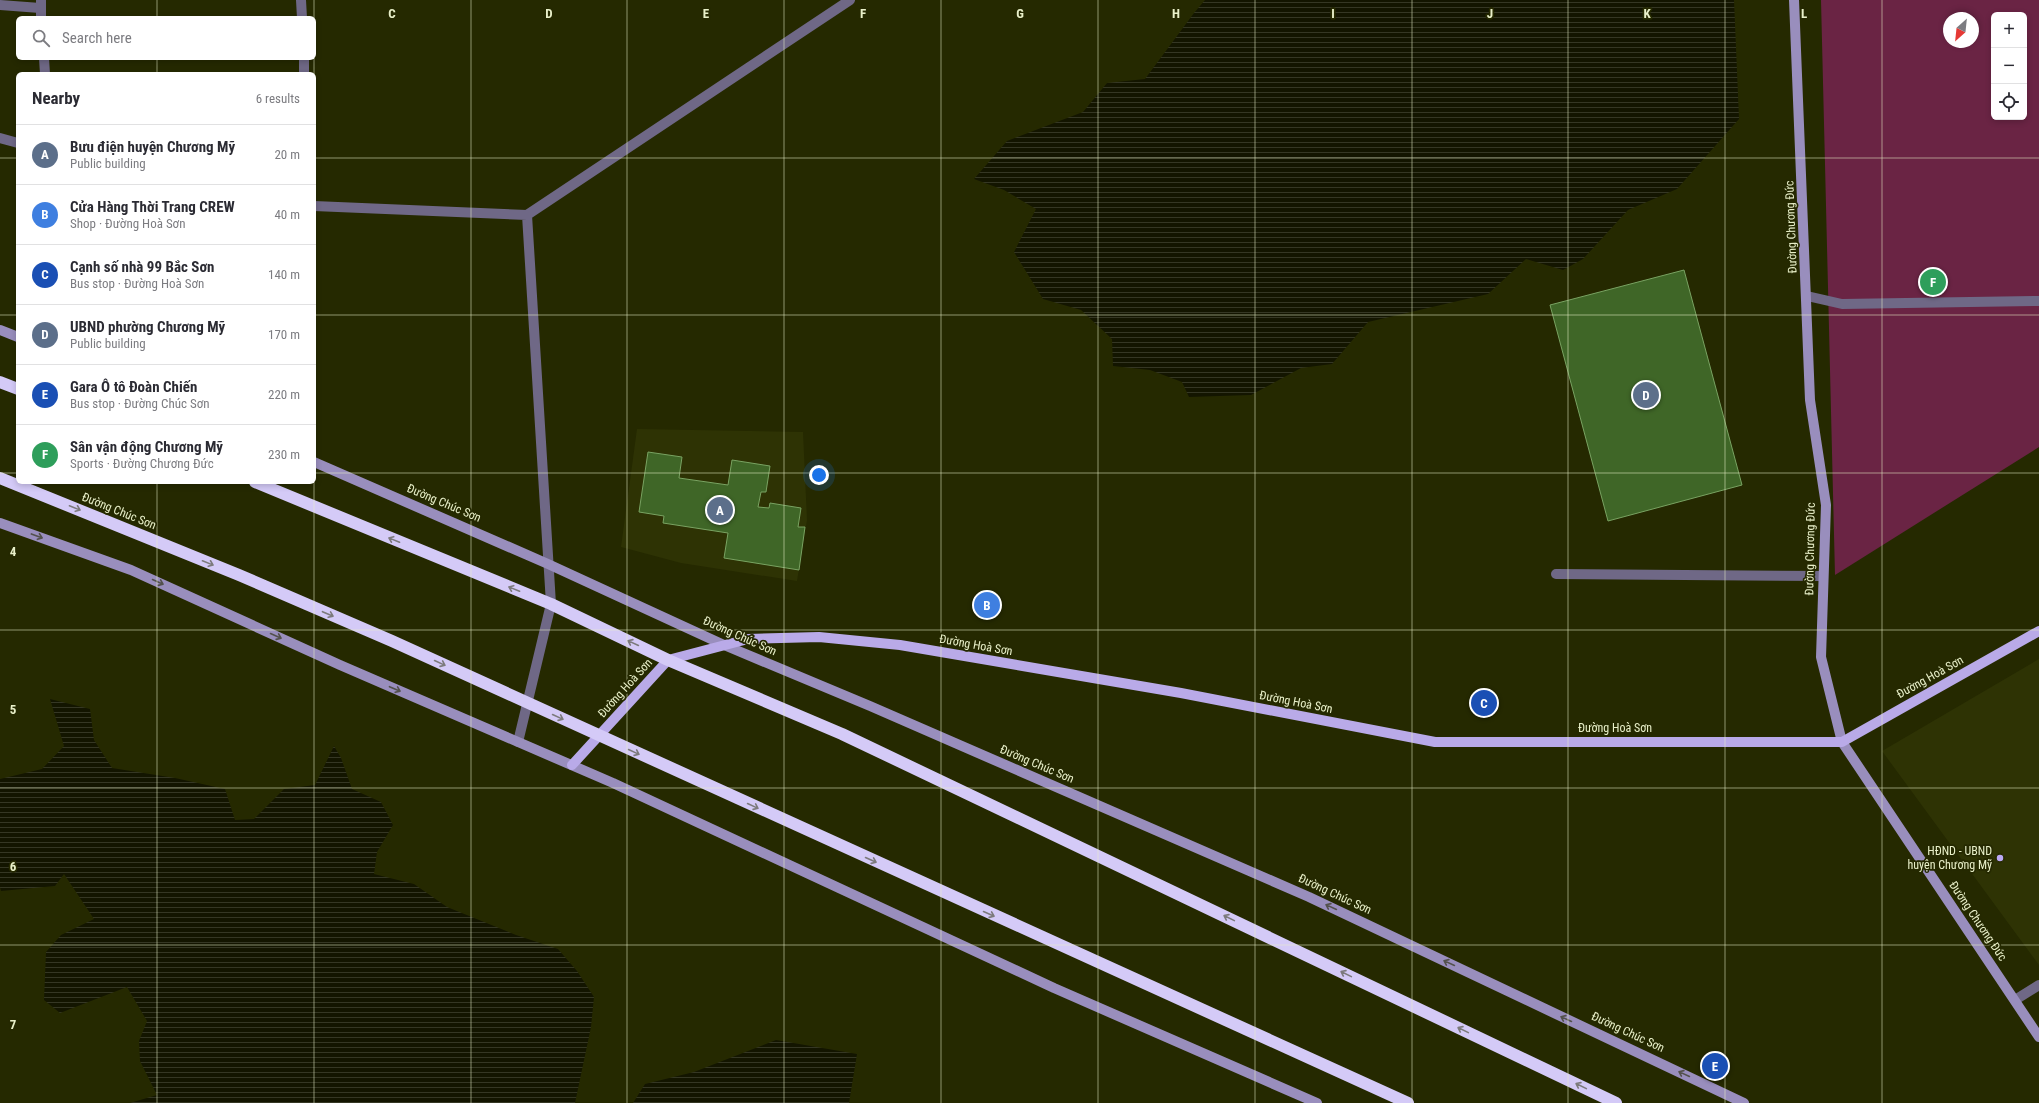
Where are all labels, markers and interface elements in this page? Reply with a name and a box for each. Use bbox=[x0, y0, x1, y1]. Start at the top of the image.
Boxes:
text: C bbox=[388, 6, 396, 21]
text: D bbox=[545, 6, 553, 21]
text: E bbox=[703, 6, 710, 21]
text: F bbox=[860, 6, 866, 21]
text: G bbox=[1016, 6, 1024, 21]
text: H bbox=[1172, 6, 1180, 21]
text: I bbox=[1331, 6, 1335, 21]
text: J bbox=[1487, 6, 1493, 21]
text: K bbox=[1643, 6, 1651, 21]
text: L bbox=[1801, 6, 1807, 21]
north arrow bbox=[1943, 12, 1979, 48]
map controls bbox=[1991, 12, 2027, 120]
button: + bbox=[1991, 12, 2027, 48]
search box bbox=[16, 16, 316, 60]
icon: search bbox=[30, 27, 52, 49]
text: Search here bbox=[62, 29, 132, 47]
button: − bbox=[1991, 48, 2027, 84]
button: locate bbox=[1991, 84, 2027, 120]
text: Nearby bbox=[32, 88, 80, 108]
text: 6 results bbox=[256, 91, 300, 106]
text: Bưu điện huyện Chương Mỹ bbox=[70, 138, 235, 156]
text: A bbox=[41, 147, 49, 162]
text: 20 m bbox=[274, 147, 300, 162]
text: Public building bbox=[70, 156, 146, 171]
street label: Đường Chương Đức bbox=[1782, 180, 1800, 274]
text: Cửa Hàng Thời Trang CREW bbox=[70, 198, 235, 216]
text: B bbox=[41, 207, 49, 222]
text: 40 m bbox=[274, 207, 300, 222]
text: Shop · Đường Hoà Sơn bbox=[70, 216, 185, 231]
text: Cạnh số nhà 99 Bắc Sơn bbox=[70, 258, 215, 276]
text: C bbox=[41, 267, 49, 282]
text: 140 m bbox=[268, 267, 300, 282]
pin: F bbox=[1920, 267, 1946, 297]
text: Bus stop · Đường Hoà Sơn bbox=[70, 276, 204, 291]
text: UBND phường Chương Mỹ bbox=[70, 318, 225, 336]
text: D bbox=[41, 327, 49, 342]
text: 170 m bbox=[268, 327, 300, 342]
text: Public building bbox=[70, 336, 146, 351]
text: Gara Ô tô Đoàn Chiến bbox=[70, 378, 197, 396]
pin: D bbox=[1633, 380, 1659, 410]
text: E bbox=[42, 387, 48, 402]
text: 220 m bbox=[268, 387, 300, 402]
text: Bus stop · Đường Chúc Sơn bbox=[70, 396, 210, 411]
text: Sân vận động Chương Mỹ bbox=[70, 438, 223, 456]
text: F bbox=[42, 447, 48, 462]
text: 230 m bbox=[268, 447, 300, 462]
text: Sports · Đường Chương Đức bbox=[70, 456, 214, 471]
your location bbox=[809, 465, 829, 485]
street label: Đường Chúc Sơn bbox=[405, 481, 483, 525]
street label: Đường Chúc Sơn bbox=[80, 490, 158, 532]
pin: A bbox=[707, 495, 733, 525]
street label: Đường Chương Đức bbox=[1802, 502, 1818, 596]
one-way arrow bbox=[69, 505, 81, 513]
one-way arrow bbox=[30, 533, 43, 540]
one-way arrow bbox=[389, 535, 401, 543]
text: 4 bbox=[10, 544, 17, 559]
one-way arrow bbox=[202, 559, 214, 567]
one-way arrow bbox=[152, 579, 164, 586]
one-way arrow bbox=[509, 585, 521, 592]
pin: B bbox=[974, 590, 1000, 620]
one-way arrow bbox=[321, 611, 333, 618]
street label: Đường Chúc Sơn bbox=[701, 614, 779, 659]
street label: Đường Hoà Sơn bbox=[938, 632, 1014, 658]
one-way arrow bbox=[270, 633, 282, 640]
one-way arrow bbox=[627, 639, 639, 646]
street label: Đường Hoà Sơn bbox=[1894, 653, 1966, 701]
street label: Đường Hoà Sơn bbox=[595, 656, 655, 720]
one-way arrow bbox=[433, 660, 445, 668]
one-way arrow bbox=[389, 686, 401, 693]
street label: Đường Hoà Sơn bbox=[1258, 688, 1334, 716]
pin: C bbox=[1471, 688, 1497, 718]
text: 5 bbox=[10, 702, 17, 717]
one-way arrow bbox=[552, 714, 564, 722]
street label: Đường Hoà Sơn bbox=[1578, 721, 1652, 735]
street label: Đường Chúc Sơn bbox=[998, 742, 1076, 786]
one-way arrow bbox=[628, 749, 640, 757]
one-way arrow bbox=[746, 803, 758, 810]
place label: HĐND - UBND huyện Chương Mỹ bbox=[1908, 844, 1992, 872]
marker: HĐND - UBND huyện Chương Mỹ bbox=[1995, 853, 2005, 863]
one-way arrow bbox=[865, 857, 877, 864]
text: 6 bbox=[10, 859, 17, 874]
street label: Đường Chúc Sơn bbox=[1296, 871, 1374, 917]
street label: Đường Chương Đức bbox=[1946, 879, 2010, 964]
one-way arrow bbox=[1326, 903, 1338, 910]
one-way arrow bbox=[983, 911, 995, 918]
one-way arrow bbox=[1223, 914, 1235, 921]
one-way arrow bbox=[1443, 959, 1455, 966]
one-way arrow bbox=[1340, 970, 1352, 977]
street label: Đường Chúc Sơn bbox=[1589, 1009, 1667, 1055]
one-way arrow bbox=[1561, 1015, 1573, 1022]
text: 7 bbox=[10, 1017, 17, 1032]
one-way arrow bbox=[1458, 1026, 1470, 1033]
pin: E bbox=[1702, 1051, 1728, 1081]
one-way arrow bbox=[1678, 1070, 1690, 1077]
one-way arrow bbox=[1575, 1082, 1587, 1089]

